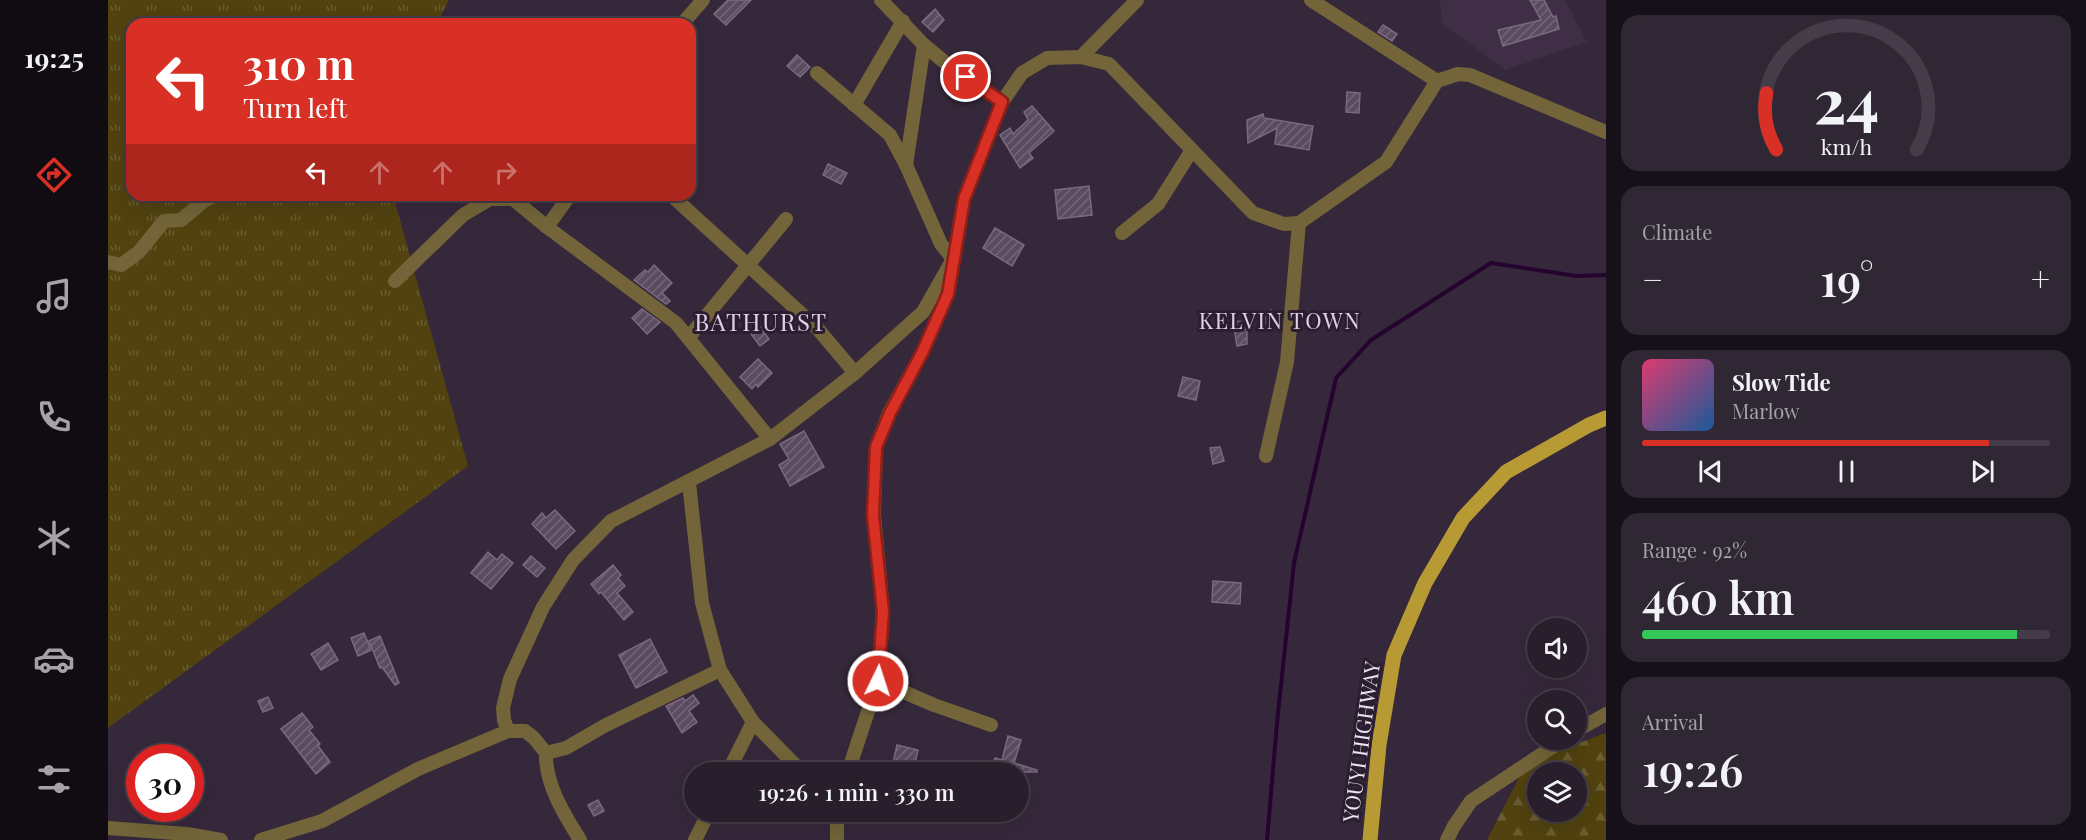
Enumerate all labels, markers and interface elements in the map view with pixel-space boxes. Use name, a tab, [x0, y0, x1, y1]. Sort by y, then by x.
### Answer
text: 310 m	[243, 35, 354, 91]
text: 19:25	[24, 39, 84, 75]
icon: left	[144, 42, 222, 120]
pin	[940, 51, 991, 102]
text: 24	[1813, 56, 1879, 140]
icon: arrive	[949, 60, 982, 93]
text: Turn left	[243, 89, 347, 125]
text: km/h	[1820, 132, 1872, 160]
icon: directions	[33, 154, 75, 196]
icon: left	[300, 156, 333, 189]
icon: ahead	[363, 156, 396, 189]
icon: ahead	[426, 156, 459, 189]
icon: right	[489, 156, 522, 189]
text: Climate	[1642, 218, 1712, 245]
text: 19°	[1820, 248, 1874, 308]
text: −	[1642, 256, 1663, 300]
text: +	[2031, 256, 2050, 300]
icon: music	[33, 275, 75, 317]
district label: BATHURST	[694, 305, 828, 337]
district label: KELVIN TOWN	[1199, 305, 1361, 335]
text: Slow Tide	[1732, 367, 1831, 397]
icon: phone	[33, 396, 75, 438]
text: Marlow	[1732, 397, 1800, 424]
icon: previous	[1694, 455, 1727, 488]
icon: pause	[1830, 455, 1863, 488]
icon: next	[1966, 455, 1999, 488]
icon: climate	[33, 517, 75, 559]
text: Range · 92%	[1642, 536, 1747, 563]
text: 460 km	[1642, 566, 1794, 626]
map controls	[1527, 618, 1587, 822]
button: sound	[1527, 618, 1587, 678]
icon: car	[33, 638, 75, 680]
position arrow	[846, 649, 910, 713]
street label: YOUYI HIGHWAY	[1335, 659, 1385, 825]
button: search	[1527, 690, 1587, 750]
text: Arrival	[1642, 708, 1704, 735]
text: 19:26	[1642, 738, 1743, 798]
speed limit sign: 30	[126, 744, 204, 822]
icon: filters	[33, 758, 75, 800]
button: layers	[1527, 762, 1587, 822]
text: 19:26 · 1 min · 330 m	[759, 777, 954, 807]

